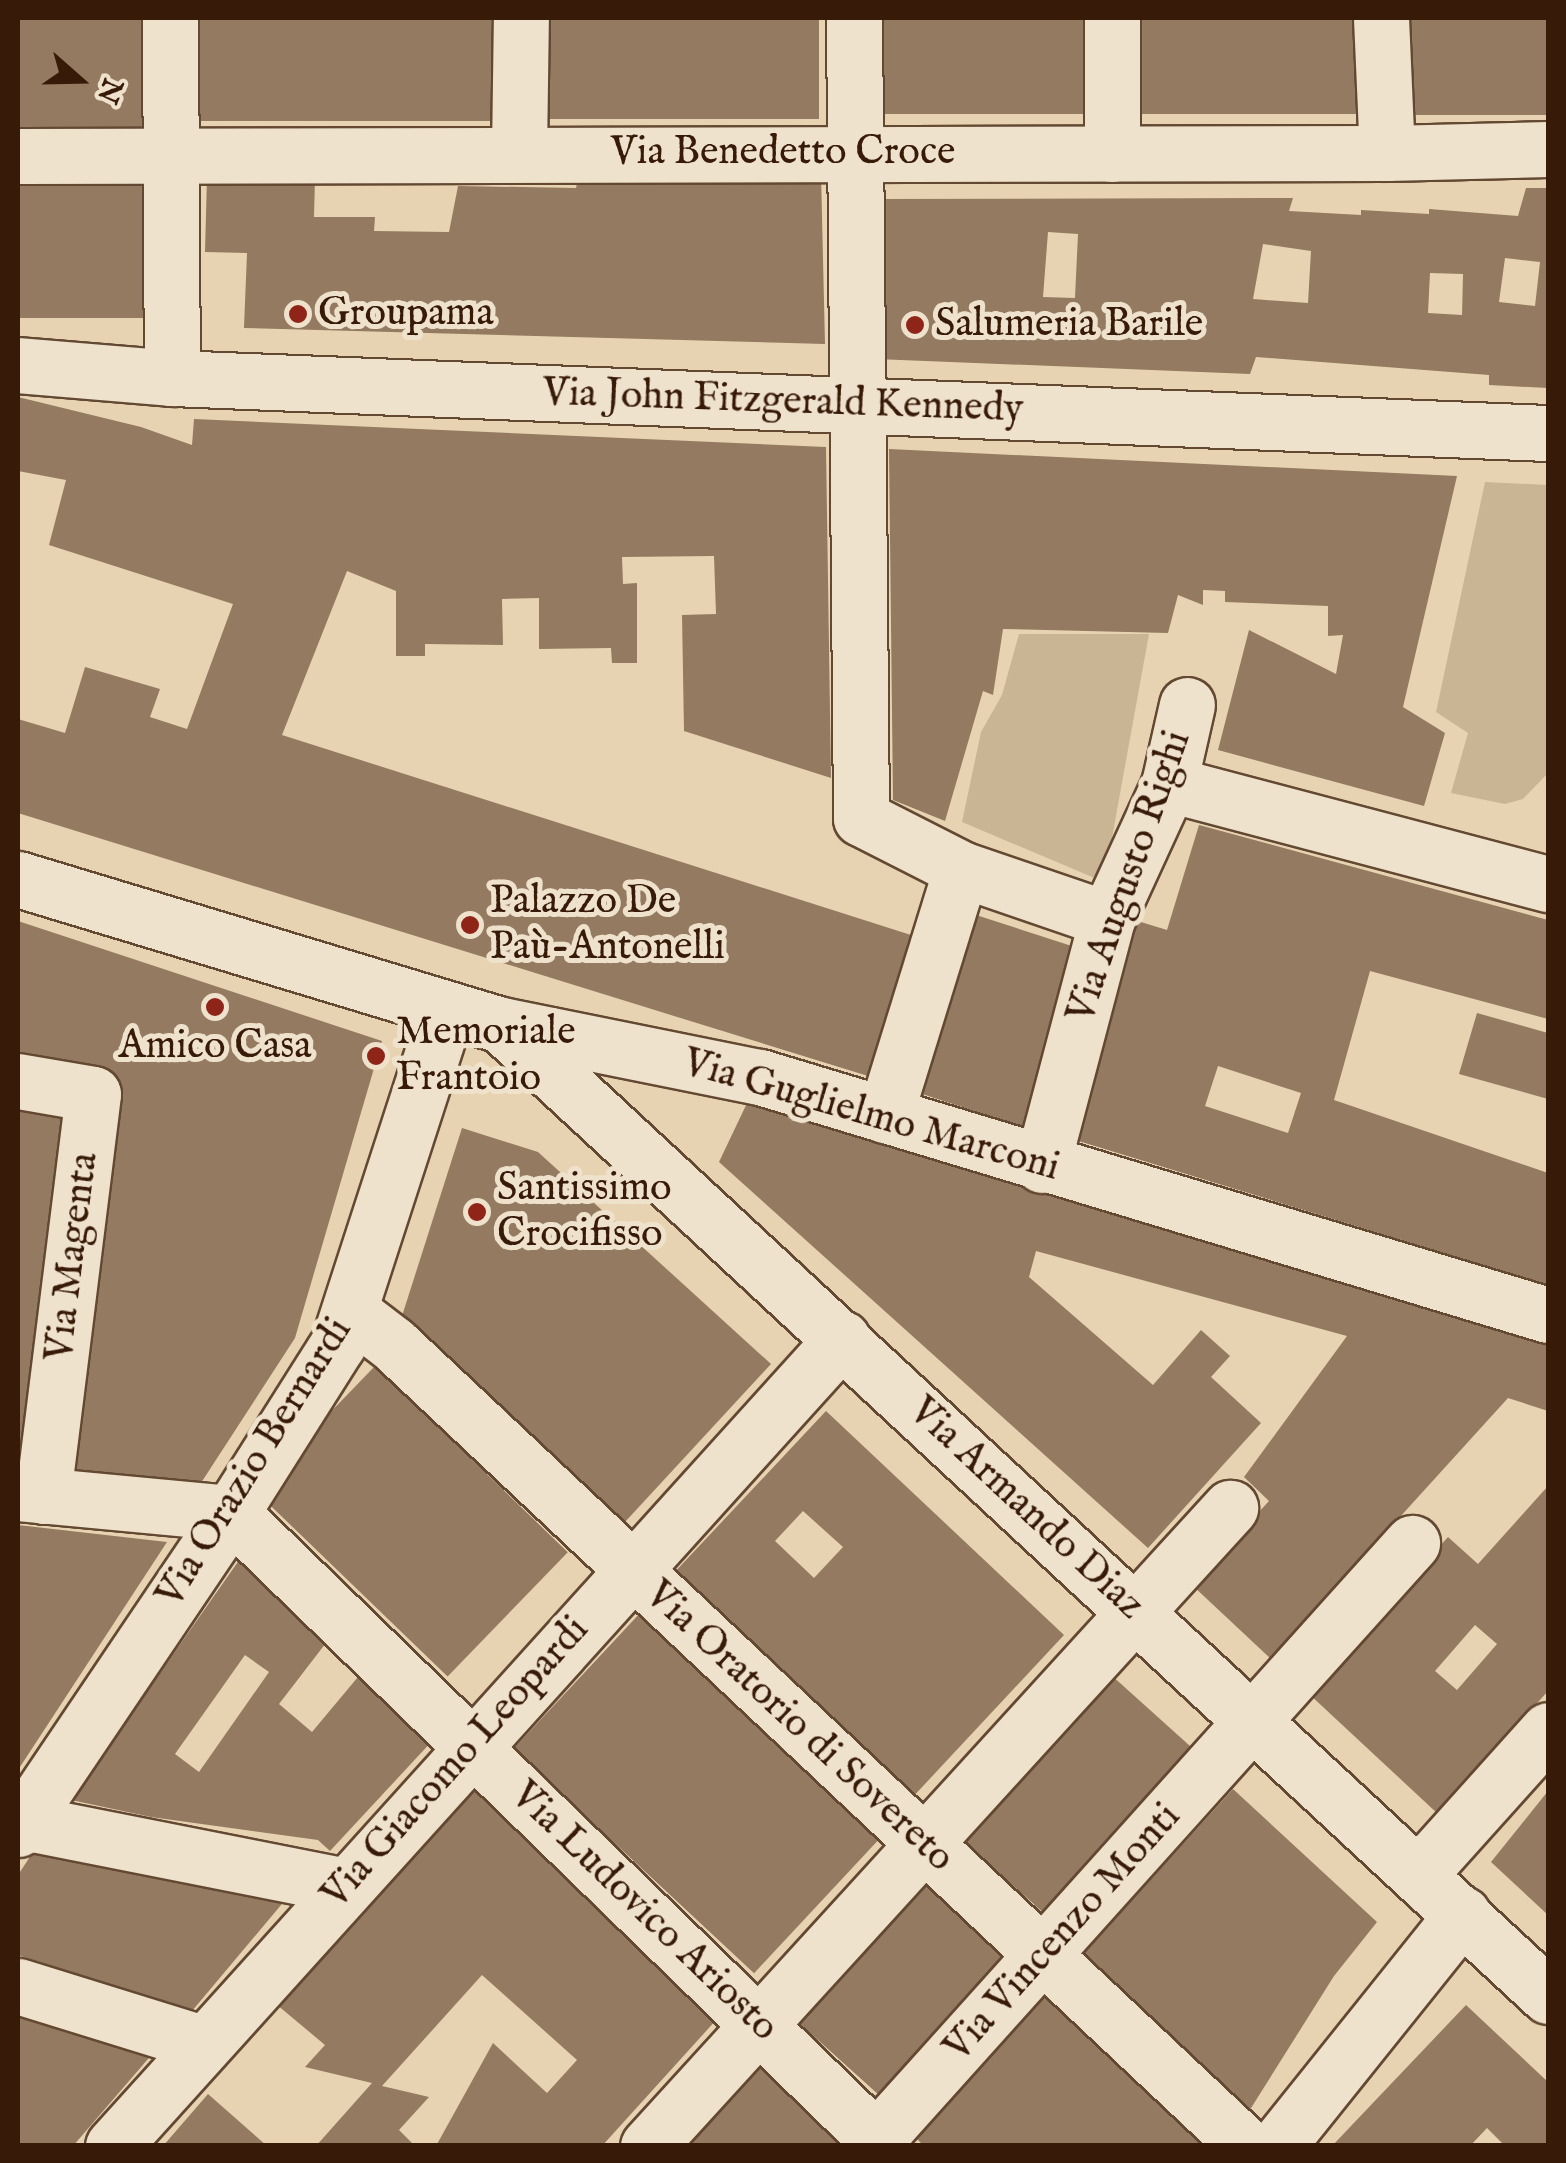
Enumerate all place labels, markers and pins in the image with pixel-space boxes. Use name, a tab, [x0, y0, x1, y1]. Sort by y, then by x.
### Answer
place label: Groupama	[318, 290, 494, 338]
place label: Salumeria Barile	[935, 301, 1203, 349]
marker: Groupama	[287, 303, 309, 325]
marker: Salumeria Barile	[904, 314, 926, 336]
place label: Palazzo De Paù-Antonelli	[490, 878, 725, 972]
marker: Palazzo De Paù-Antonelli	[459, 914, 481, 936]
marker: Amico Casa	[204, 996, 226, 1018]
place label: Memoriale Frantoio	[396, 1009, 576, 1103]
place label: Amico Casa	[118, 1023, 312, 1071]
marker: Memoriale Frantoio	[365, 1045, 387, 1067]
place label: Santissimo Crocifisso	[497, 1165, 672, 1259]
marker: Santissimo Crocifisso	[466, 1201, 488, 1223]

